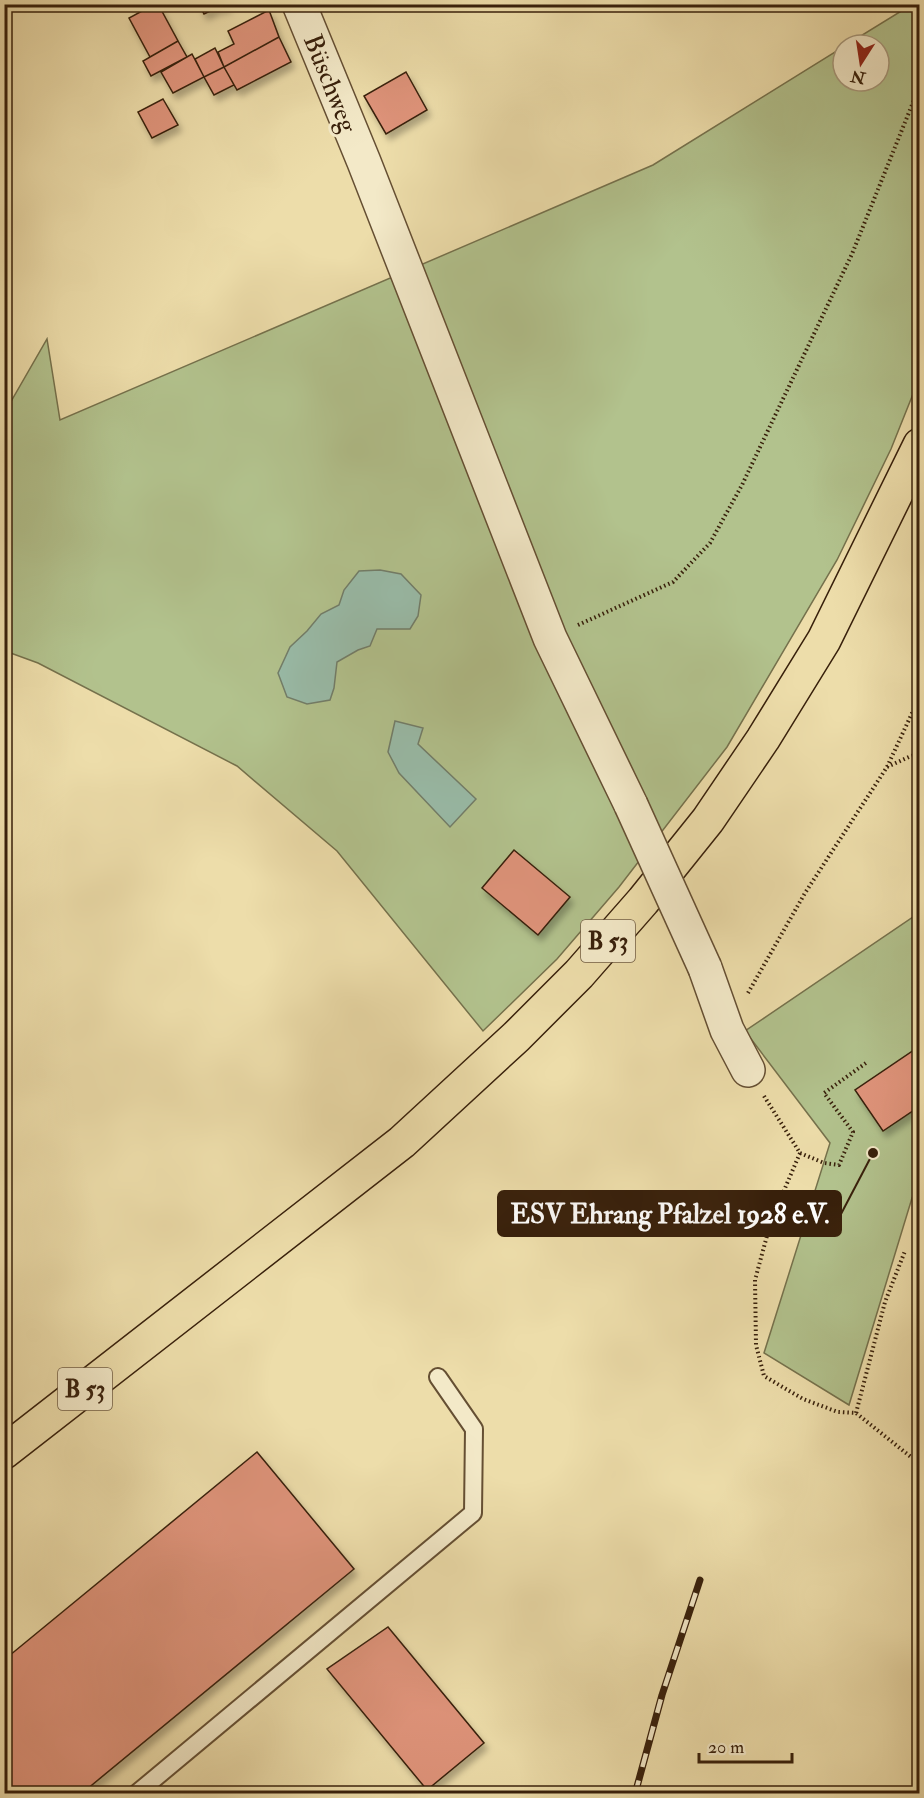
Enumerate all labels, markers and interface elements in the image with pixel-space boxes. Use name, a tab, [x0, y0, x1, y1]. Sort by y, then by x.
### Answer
street label: Büschweg	[296, 30, 365, 138]
north arrow	[831, 33, 891, 93]
text: N	[848, 65, 868, 88]
road number: B 53	[581, 920, 635, 962]
callout: ESV Ehrang Pfalzel 1928 e.V.	[498, 1191, 841, 1236]
text: ESV Ehrang Pfalzel 1928 e.V.	[511, 1198, 829, 1232]
road number: B 53	[58, 1368, 112, 1410]
scale bar	[699, 1726, 792, 1764]
text: 20 m	[708, 1736, 744, 1759]

